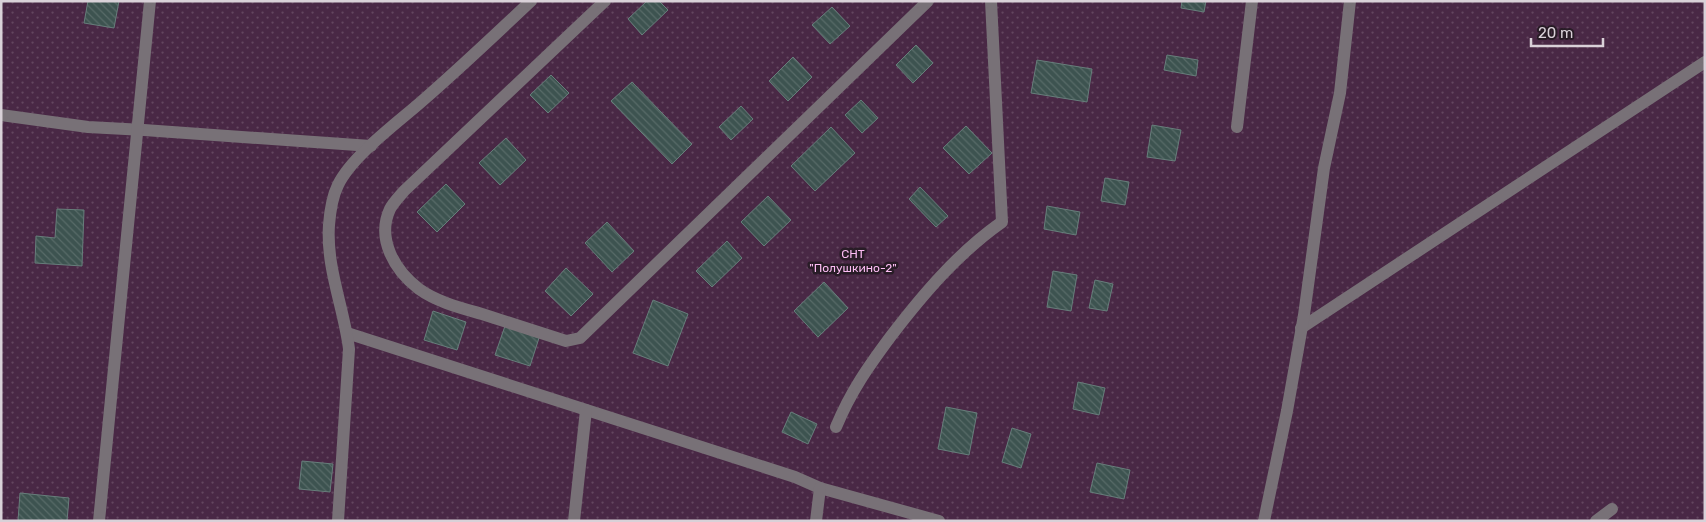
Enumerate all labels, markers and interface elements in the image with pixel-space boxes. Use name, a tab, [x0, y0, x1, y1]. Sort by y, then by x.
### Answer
scale bar	[1531, 15, 1604, 47]
text: 20 m	[1538, 24, 1573, 42]
park label: СНТ "Полушкино-2"	[809, 247, 897, 275]

